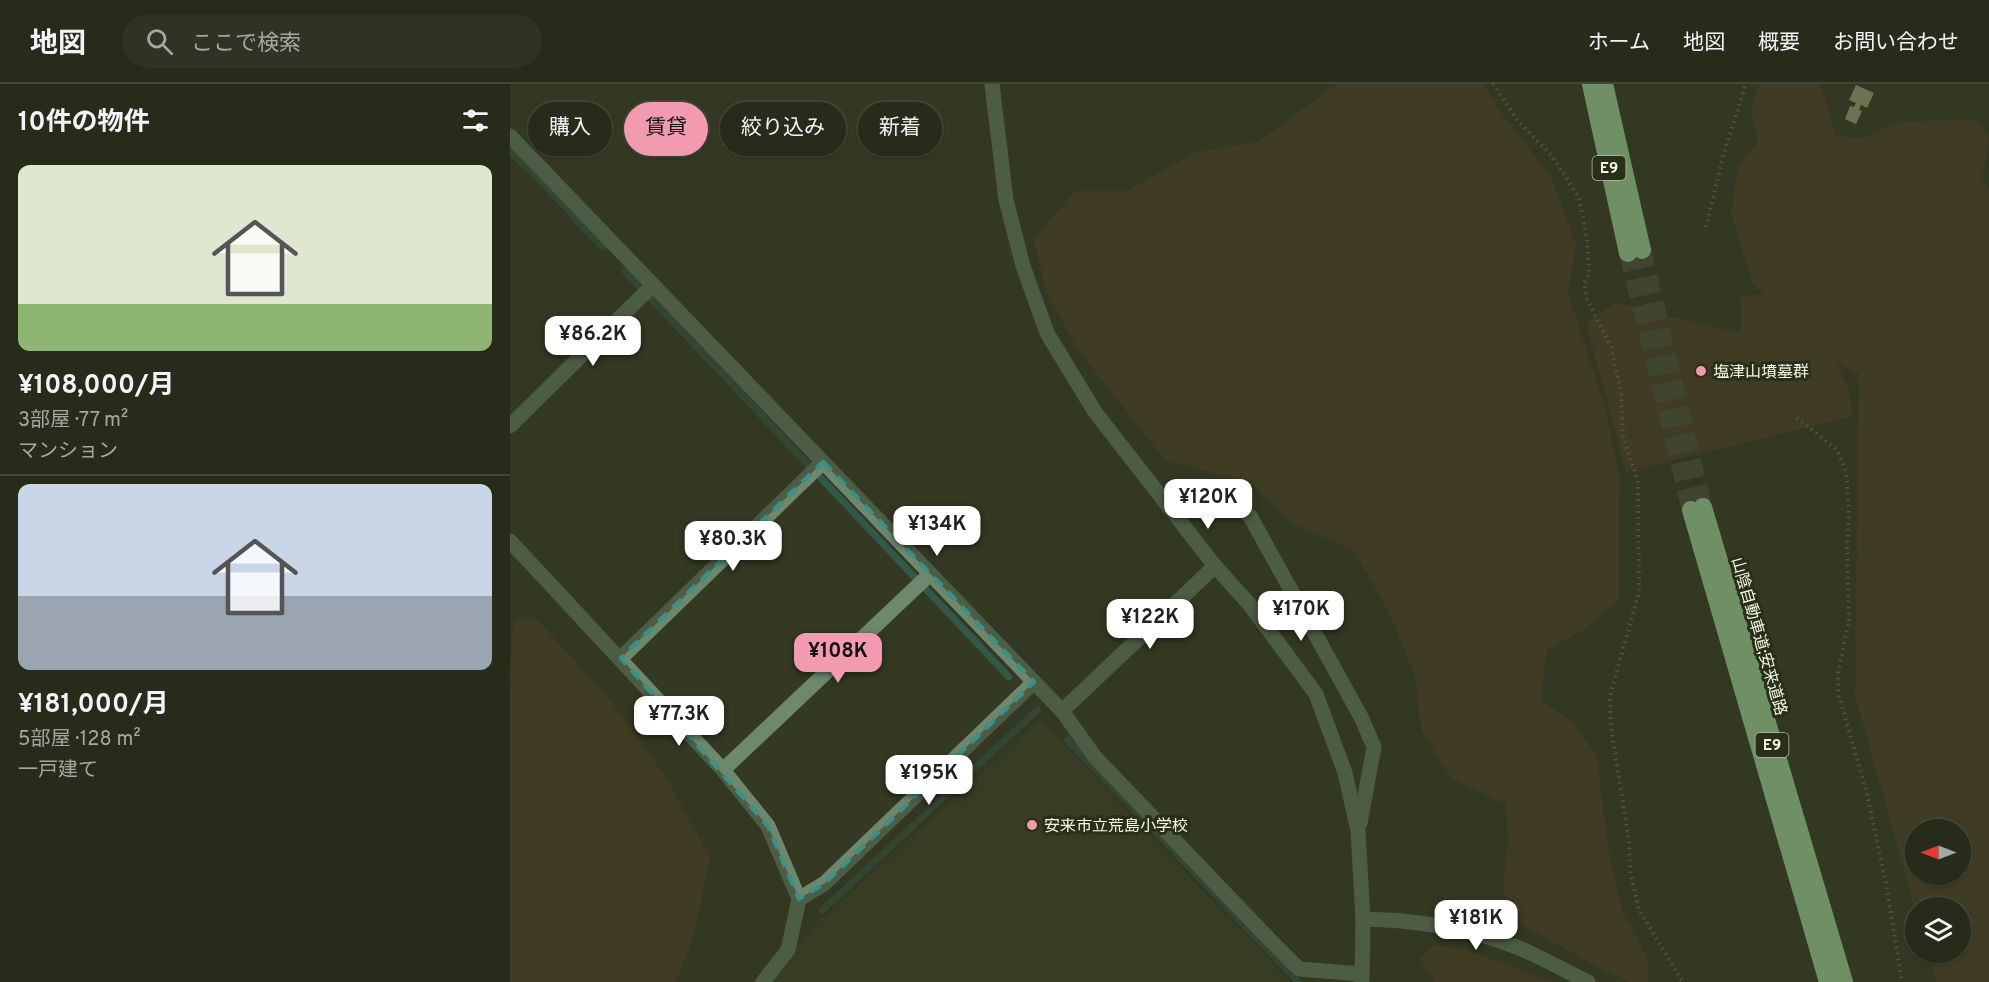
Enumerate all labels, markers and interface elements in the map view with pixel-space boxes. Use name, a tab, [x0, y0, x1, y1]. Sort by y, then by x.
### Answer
search box	[122, 14, 542, 68]
icon: search	[143, 25, 176, 58]
text: 地図	[30, 27, 86, 63]
text: ホーム	[1588, 30, 1650, 57]
text: 地図	[1683, 30, 1725, 57]
text: 概要	[1758, 30, 1800, 57]
text: お問い合わせ	[1833, 30, 1959, 57]
text: ここで検索	[191, 31, 301, 58]
chip: 購入	[528, 102, 612, 156]
chip: 賃貸	[624, 102, 708, 156]
chip: 絞り込み	[720, 102, 846, 156]
chip: 新着	[858, 102, 942, 156]
icon: filters	[459, 104, 492, 137]
text: 10件の物件	[18, 107, 150, 140]
road number: E9	[1592, 156, 1626, 180]
icon: home	[201, 204, 309, 312]
pin: ¥86.2K	[544, 316, 642, 367]
text: ¥86.2K	[559, 322, 627, 348]
place label: 塩津山墳墓群	[1713, 363, 1809, 383]
marker: 塩津山墳墓群	[1694, 364, 1708, 378]
text: ¥108,000/月	[18, 370, 175, 403]
text: 3部屋 · 77 m²	[18, 408, 128, 434]
text: マンション	[18, 439, 118, 465]
pin: ¥120K	[1166, 479, 1250, 530]
text: ¥120K	[1178, 485, 1238, 511]
pin: ¥134K	[895, 506, 979, 557]
text: ¥134K	[907, 512, 967, 538]
pin: ¥80.3K	[684, 521, 782, 572]
icon: home	[201, 523, 309, 631]
text: ¥80.3K	[699, 527, 767, 553]
street label: 山陰自動車道;安来道路	[1726, 555, 1790, 718]
pin: ¥170K	[1259, 591, 1343, 642]
text: ¥170K	[1272, 597, 1330, 623]
pin: ¥122K	[1108, 599, 1192, 650]
text: ¥122K	[1121, 605, 1179, 631]
pin: ¥108K	[796, 633, 880, 684]
text: ¥108K	[808, 639, 868, 665]
text: ¥181,000/月	[18, 689, 169, 722]
pin: ¥77.3K	[630, 696, 728, 747]
text: ¥77.3K	[648, 702, 710, 728]
text: 5部屋 · 128 m²	[18, 727, 141, 753]
road number: E9	[1756, 733, 1788, 757]
pin: ¥195K	[887, 755, 971, 806]
text: 一戸建て	[18, 758, 98, 784]
text: ¥195K	[900, 761, 958, 787]
place label: 安来市立荒島小学校	[1044, 817, 1188, 837]
marker: 安来市立荒島小学校	[1025, 818, 1039, 832]
north arrow	[1905, 819, 1971, 885]
map controls	[1905, 819, 1971, 963]
button: layers	[1905, 897, 1971, 963]
pin: ¥181K	[1434, 900, 1518, 951]
text: ¥181K	[1449, 906, 1503, 932]

